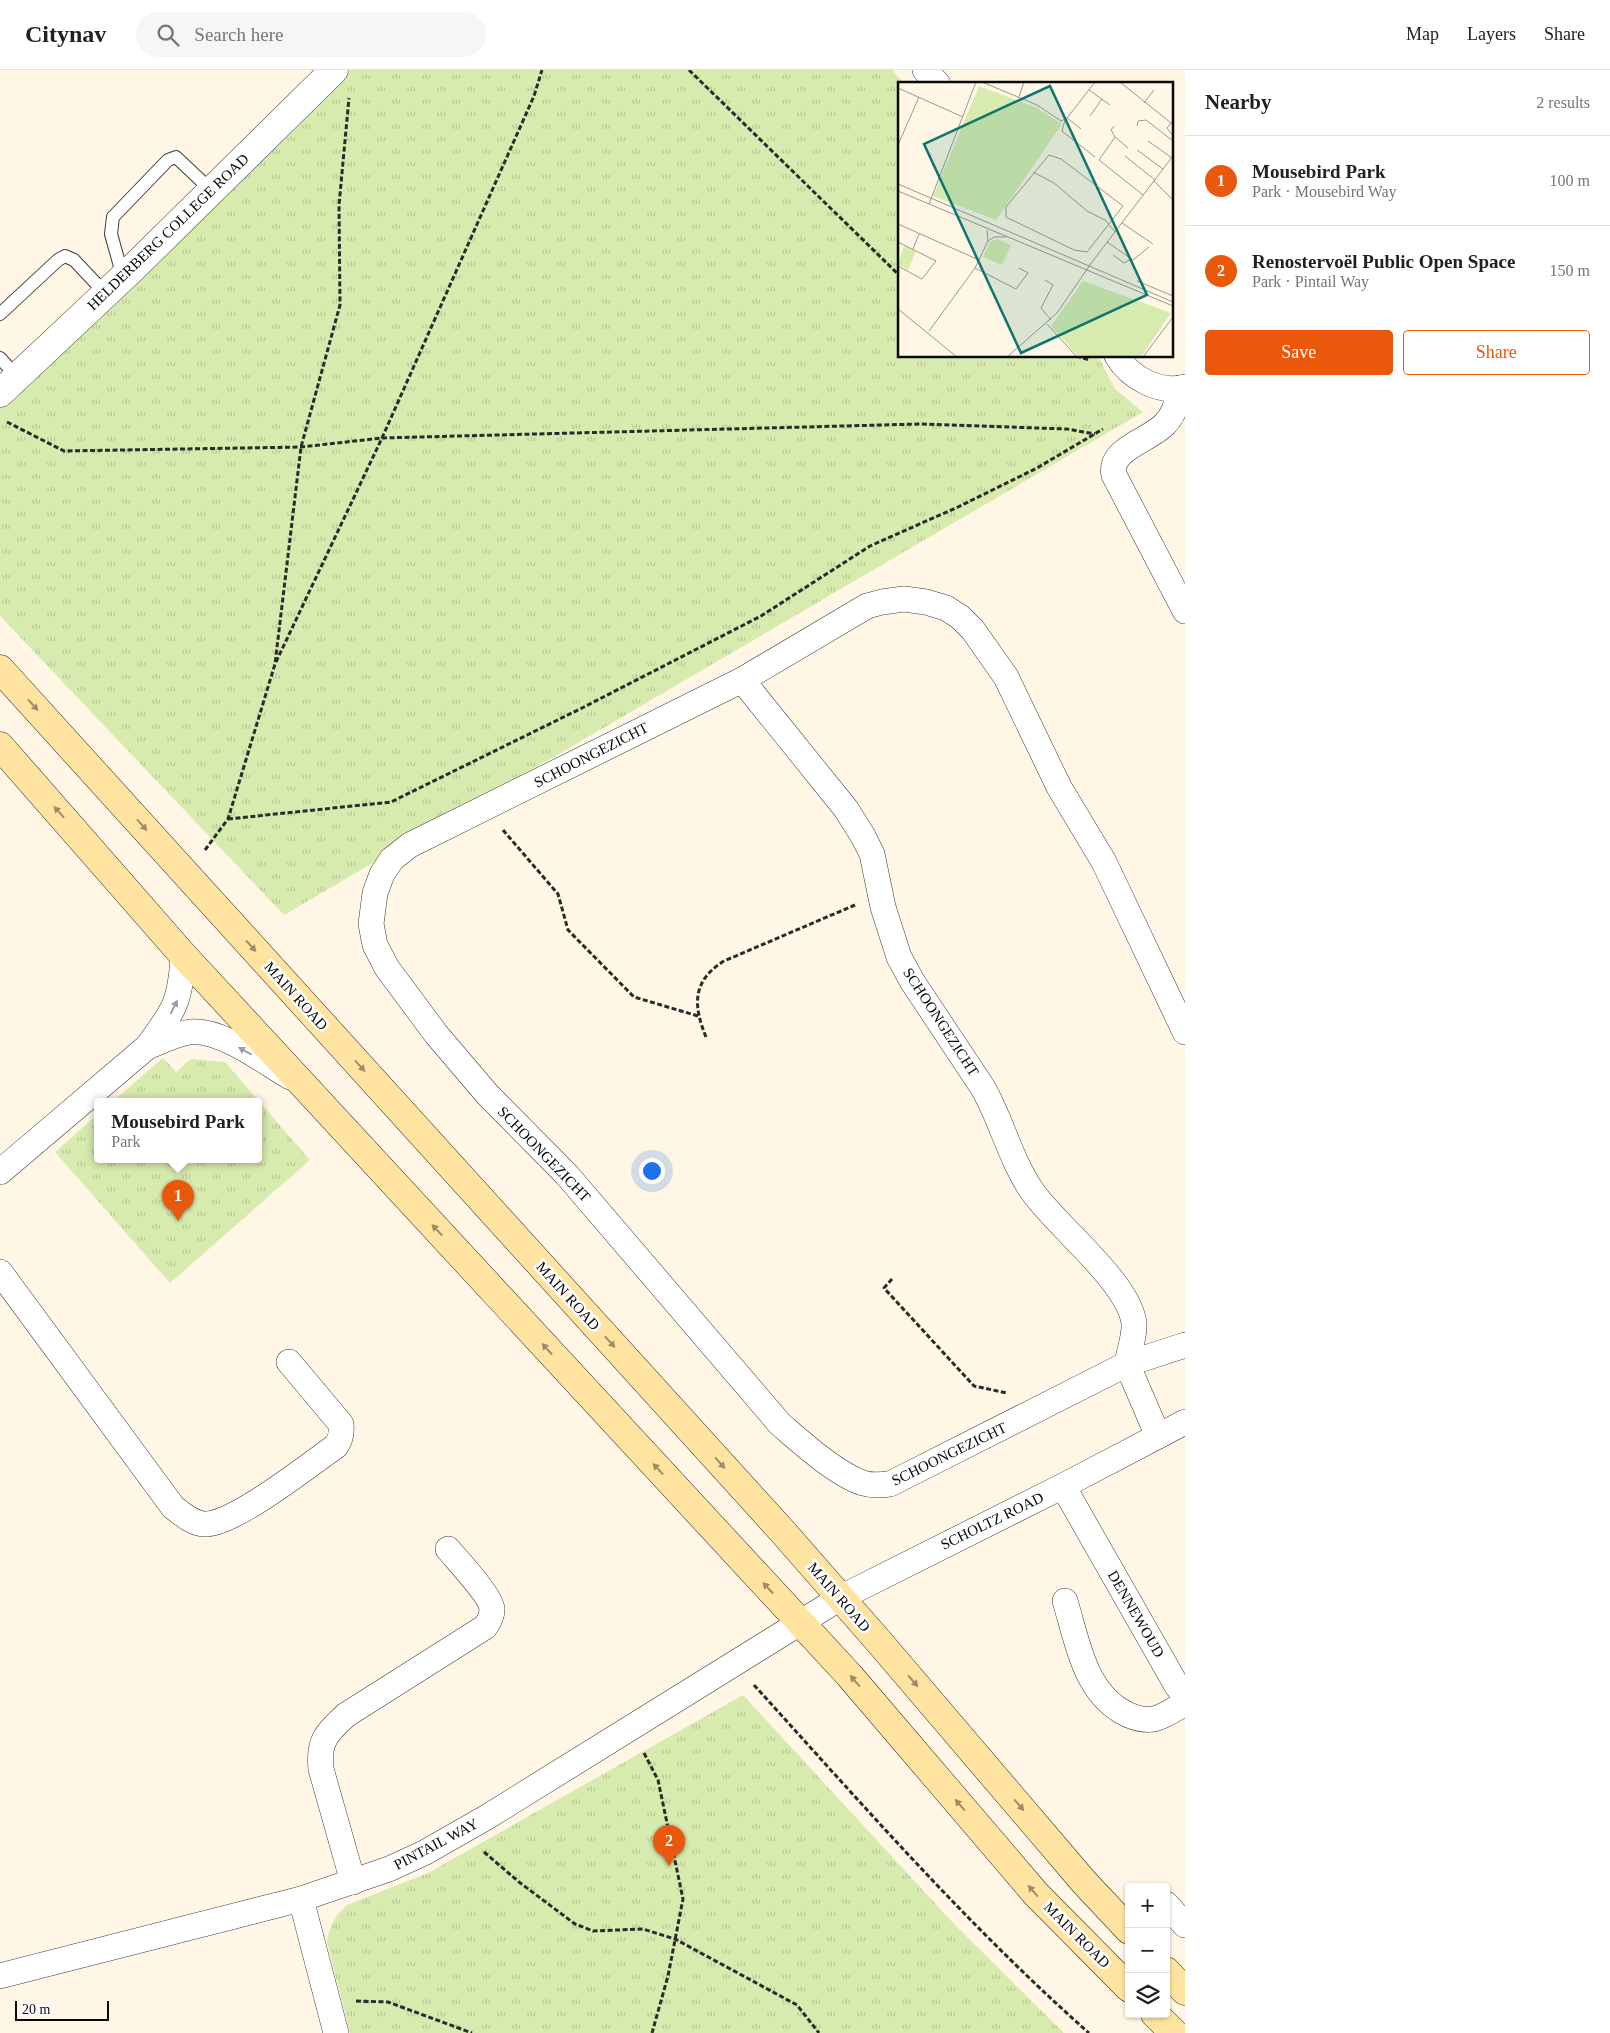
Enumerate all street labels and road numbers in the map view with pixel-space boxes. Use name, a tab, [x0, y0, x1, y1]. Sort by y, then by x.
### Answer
street label: HELDERBERG COLLEGE ROAD	[84, 151, 252, 313]
street label: SCHOONGEZICHT	[531, 719, 651, 791]
street label: MAIN ROAD	[261, 959, 331, 1034]
street label: SCHOONGEZICHT	[900, 965, 982, 1079]
street label: SCHOONGEZICHT	[495, 1103, 593, 1205]
street label: MAIN ROAD	[533, 1259, 603, 1334]
street label: SCHOONGEZICHT	[889, 1419, 1009, 1489]
street label: SCHOLTZ ROAD	[938, 1489, 1046, 1553]
street label: MAIN ROAD	[805, 1559, 873, 1635]
street label: DENNEWOUD	[1105, 1568, 1167, 1660]
street label: PINTAIL WAY	[391, 1815, 481, 1873]
street label: MAIN ROAD	[1041, 1899, 1113, 1971]

